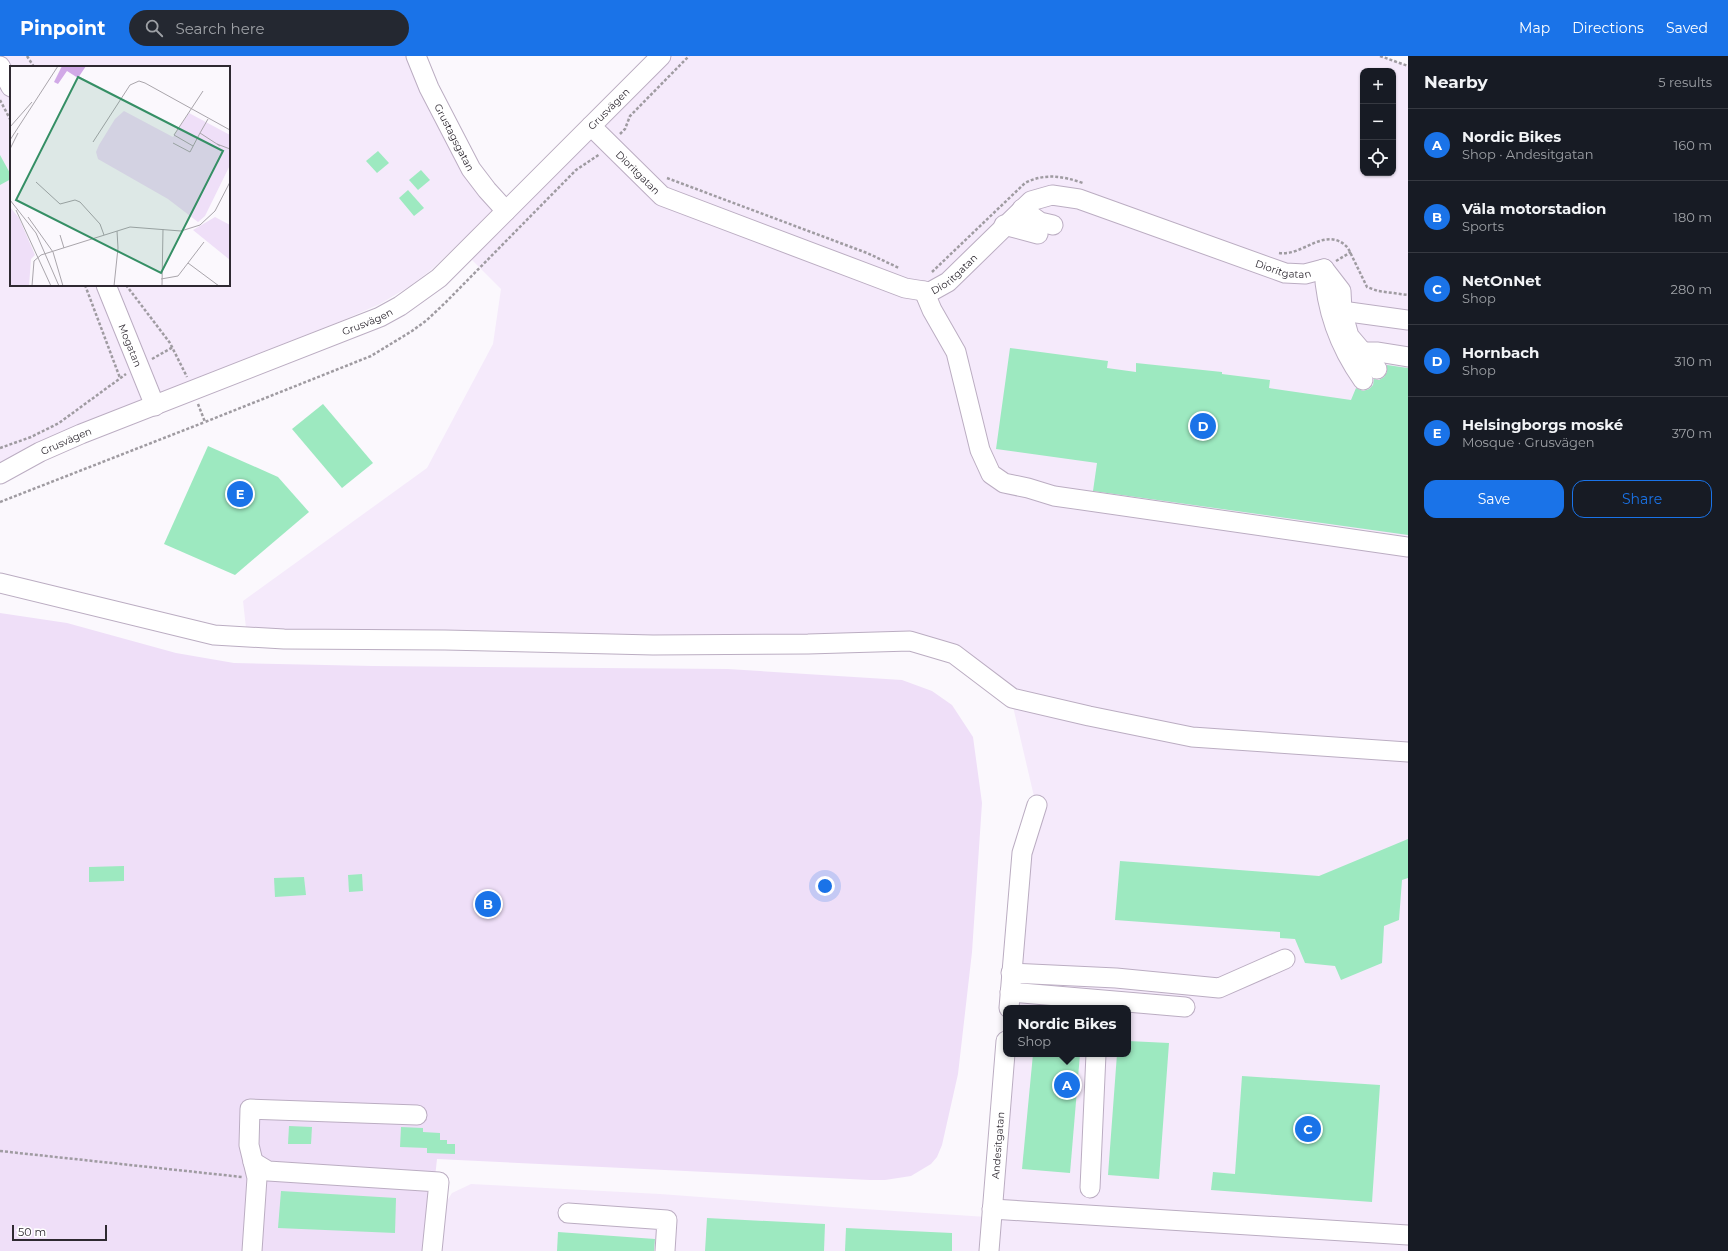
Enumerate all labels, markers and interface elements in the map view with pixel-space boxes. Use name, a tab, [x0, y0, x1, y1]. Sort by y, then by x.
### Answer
search box	[129, 10, 409, 46]
text: Pinpoint	[20, 17, 105, 40]
icon: search	[143, 17, 165, 39]
text: Search here	[175, 19, 265, 38]
text: Map	[1519, 19, 1550, 37]
text: Directions	[1572, 19, 1644, 37]
text: Saved	[1666, 19, 1708, 37]
inset map	[10, 66, 230, 286]
map controls	[1360, 68, 1396, 176]
button: +	[1360, 68, 1396, 104]
text: Nearby	[1424, 72, 1488, 92]
text: 5 results	[1658, 74, 1712, 90]
street label: Grusvägen	[585, 85, 633, 133]
street label: Grustagsgatan	[431, 102, 477, 173]
button: −	[1360, 104, 1396, 140]
text: Nordic Bikes	[1462, 127, 1561, 146]
text: A	[1432, 137, 1442, 153]
text: 160 m	[1674, 137, 1712, 153]
button: locate	[1360, 140, 1396, 176]
text: Shop · Andesitgatan	[1462, 146, 1593, 162]
street label: Dioritgatan	[613, 148, 663, 197]
text: Väla motorstadion	[1462, 199, 1606, 218]
text: B	[1432, 209, 1442, 225]
text: 180 m	[1673, 209, 1712, 225]
text: Sports	[1462, 218, 1504, 234]
street label: Dioritgatan	[929, 251, 980, 297]
street label: Dioritgatan	[1254, 257, 1313, 281]
text: NetOnNet	[1462, 271, 1541, 290]
text: C	[1432, 281, 1442, 297]
text: 280 m	[1671, 281, 1712, 297]
text: Shop	[1462, 290, 1496, 306]
street label: Grusvägen	[340, 305, 395, 338]
street label: Mogatan	[115, 322, 144, 369]
text: Hornbach	[1462, 343, 1539, 362]
text: D	[1432, 353, 1442, 369]
text: 310 m	[1674, 353, 1712, 369]
text: Shop	[1462, 362, 1496, 378]
pin: D	[1190, 411, 1216, 441]
text: Helsingborgs moské	[1462, 415, 1623, 434]
street label: Grusvägen	[39, 425, 93, 458]
text: E	[1433, 425, 1441, 441]
text: 370 m	[1672, 425, 1712, 441]
text: Mosque · Grusvägen	[1462, 434, 1595, 450]
pin: E	[227, 479, 253, 509]
button: Save	[1424, 480, 1564, 518]
button: Share	[1572, 480, 1712, 518]
your location	[815, 876, 835, 896]
pin: B	[475, 889, 501, 919]
popup	[1003, 1005, 1131, 1057]
text: Nordic Bikes	[1017, 1014, 1117, 1033]
text: Shop	[1017, 1033, 1051, 1049]
pin: A	[1054, 1070, 1080, 1100]
street label: Andesitgatan	[989, 1111, 1007, 1180]
pin: C	[1295, 1114, 1321, 1144]
scale bar	[12, 1223, 107, 1242]
text: 50 m	[18, 1225, 46, 1239]

